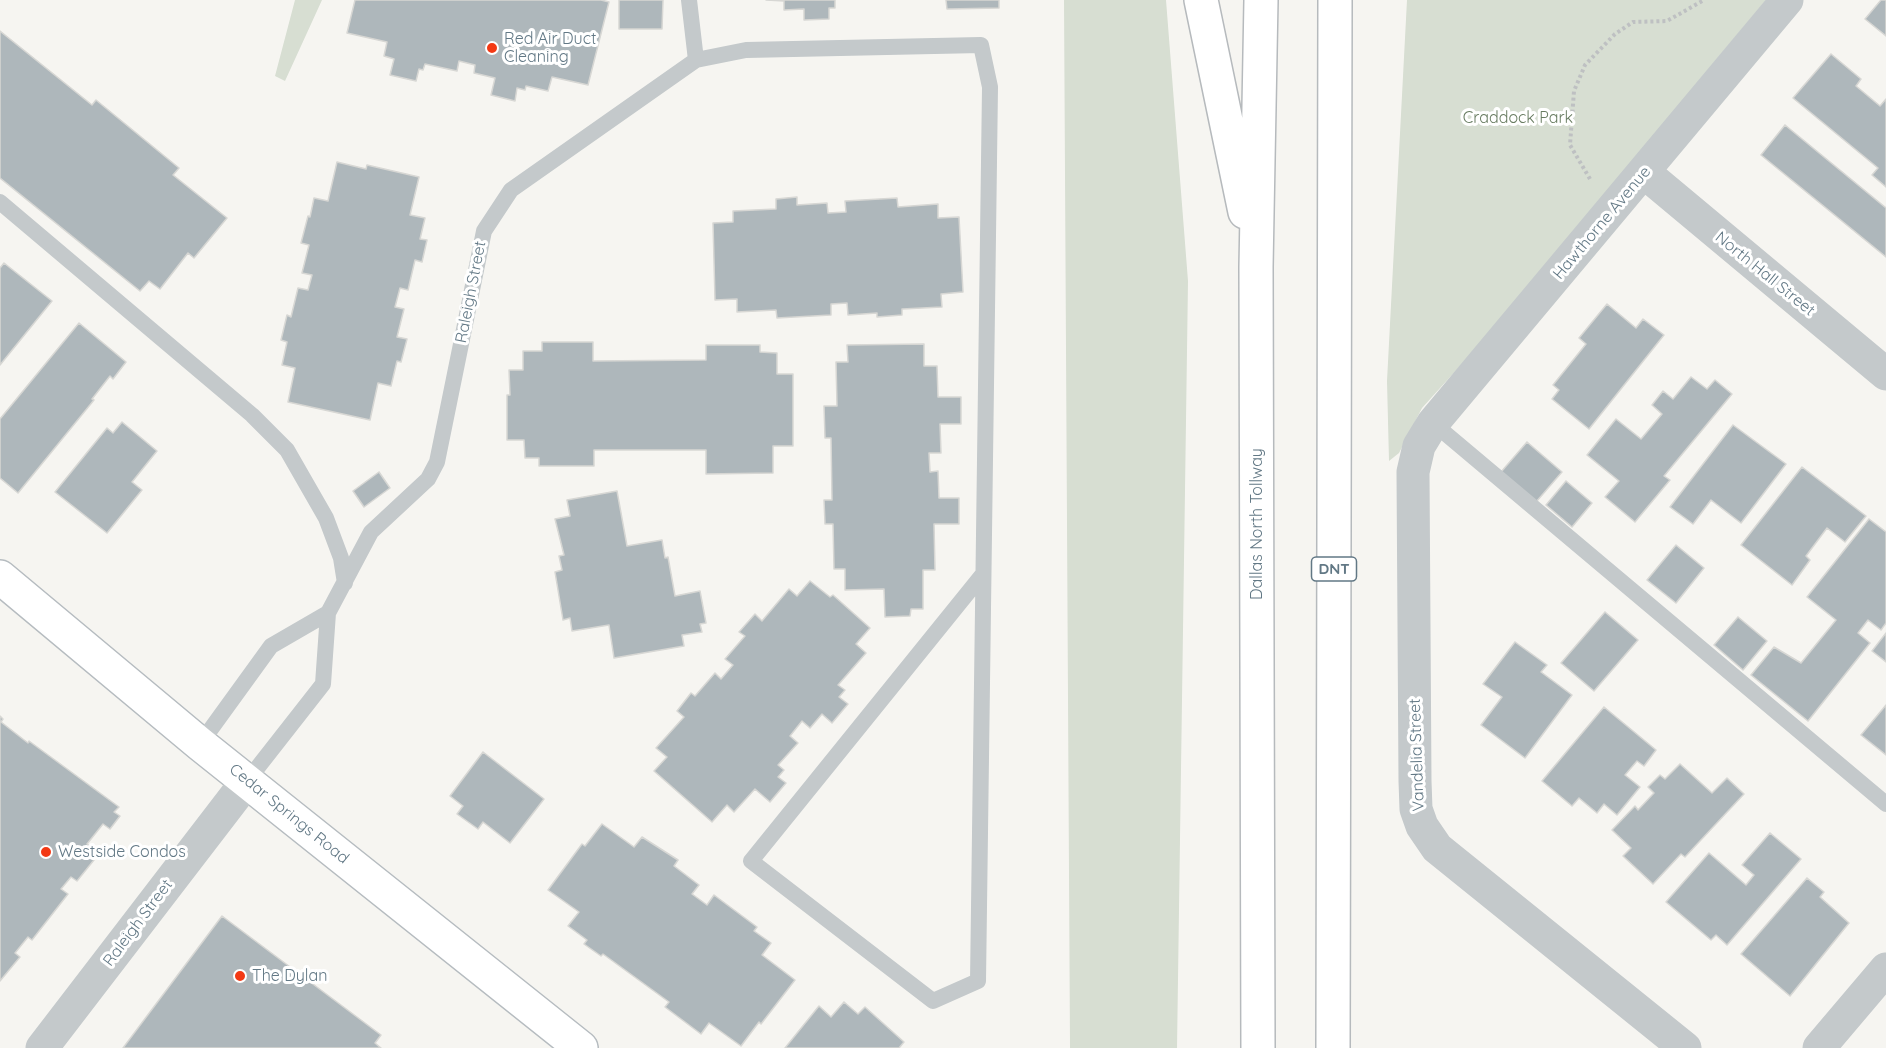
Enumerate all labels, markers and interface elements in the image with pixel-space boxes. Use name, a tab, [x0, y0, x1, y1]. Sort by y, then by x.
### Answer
place label: Red Air Duct Cleaning	[504, 29, 596, 67]
marker: Red Air Duct Cleaning	[485, 41, 499, 55]
park label: Craddock Park	[1463, 108, 1573, 128]
street label: Hawthorne Avenue	[1549, 163, 1655, 283]
street label: North Hall Street	[1711, 228, 1819, 320]
street label: Raleigh Street	[452, 239, 490, 345]
street label: Dallas North Tollway	[1247, 448, 1267, 600]
road number: DNT	[1312, 557, 1356, 581]
street label: Vandelia Street	[1405, 698, 1429, 812]
street label: Cedar Springs Road	[225, 760, 353, 868]
place label: Westside Condos	[58, 842, 186, 862]
marker: Westside Condos	[39, 845, 53, 859]
street label: Raleigh Street	[99, 876, 177, 970]
place label: The Dylan	[252, 966, 327, 986]
marker: The Dylan	[233, 969, 247, 983]

